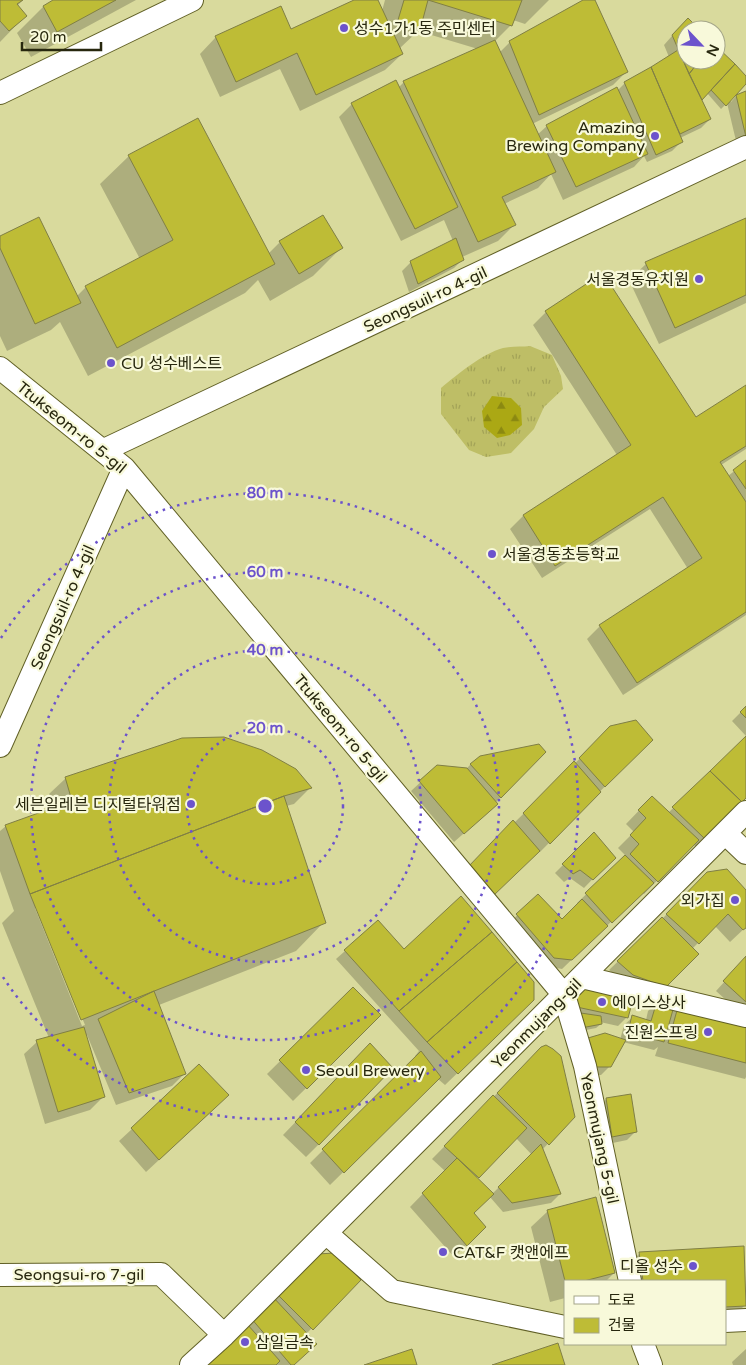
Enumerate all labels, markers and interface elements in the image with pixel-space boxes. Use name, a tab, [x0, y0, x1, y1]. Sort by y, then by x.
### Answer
place label: 성수1가1동 주민센터	[354, 19, 496, 39]
scale bar	[22, 20, 101, 52]
north arrow	[676, 20, 726, 70]
marker: 성수1가1동 주민센터	[338, 22, 350, 34]
text: 20 m	[30, 28, 67, 46]
text: N	[702, 42, 722, 59]
place label: Amazing Brewing Company	[506, 118, 645, 156]
marker: Amazing Brewing Company	[649, 130, 661, 142]
street label: Seongsuil-ro 4-gil	[360, 263, 490, 337]
place label: 서울경동유치원	[586, 270, 689, 290]
marker: 서울경동유치원	[693, 273, 705, 285]
place label: CU 성수베스트	[121, 354, 222, 374]
marker: CU 성수베스트	[105, 357, 117, 369]
street label: Ttukseom-ro 5-gil	[12, 377, 130, 478]
text: 80 m	[247, 484, 283, 502]
street label: Seongsuil-ro 4-gil	[27, 542, 99, 673]
place label: 서울경동초등학교	[502, 545, 620, 565]
marker: 서울경동초등학교	[486, 548, 498, 560]
text: 60 m	[247, 563, 283, 581]
text: 40 m	[247, 641, 283, 659]
street label: Ttukseom-ro 5-gil	[289, 670, 391, 787]
text: 20 m	[247, 719, 283, 737]
place label: 세븐일레븐 디지털타워점	[15, 795, 181, 815]
centre of rings	[256, 797, 274, 815]
marker: 세븐일레븐 디지털타워점	[185, 798, 197, 810]
place label: 외가집	[681, 891, 725, 911]
marker: 외가집	[729, 894, 741, 906]
street label: Yeonmujang-gil	[487, 974, 586, 1073]
place label: 에이스상사	[612, 993, 686, 1013]
marker: 에이스상사	[596, 996, 608, 1008]
place label: 진원스프링	[624, 1023, 698, 1043]
marker: 진원스프링	[702, 1026, 714, 1038]
place label: Seoul Brewery	[316, 1061, 425, 1081]
marker: Seoul Brewery	[300, 1064, 312, 1076]
street label: Yeonmujang 5-gil	[575, 1071, 623, 1206]
place label: CAT&F 캣앤에프	[453, 1243, 569, 1263]
marker: CAT&F 캣앤에프	[437, 1246, 449, 1258]
place label: 디올 성수	[620, 1257, 683, 1277]
marker: 디올 성수	[687, 1260, 699, 1272]
street label: Seongsui-ro 7-gil	[14, 1265, 144, 1285]
legend	[564, 1280, 726, 1345]
text: 도로	[608, 1291, 636, 1309]
text: 건물	[608, 1316, 636, 1334]
place label: 삼일금속	[255, 1333, 314, 1353]
marker: 삼일금속	[239, 1336, 251, 1348]

